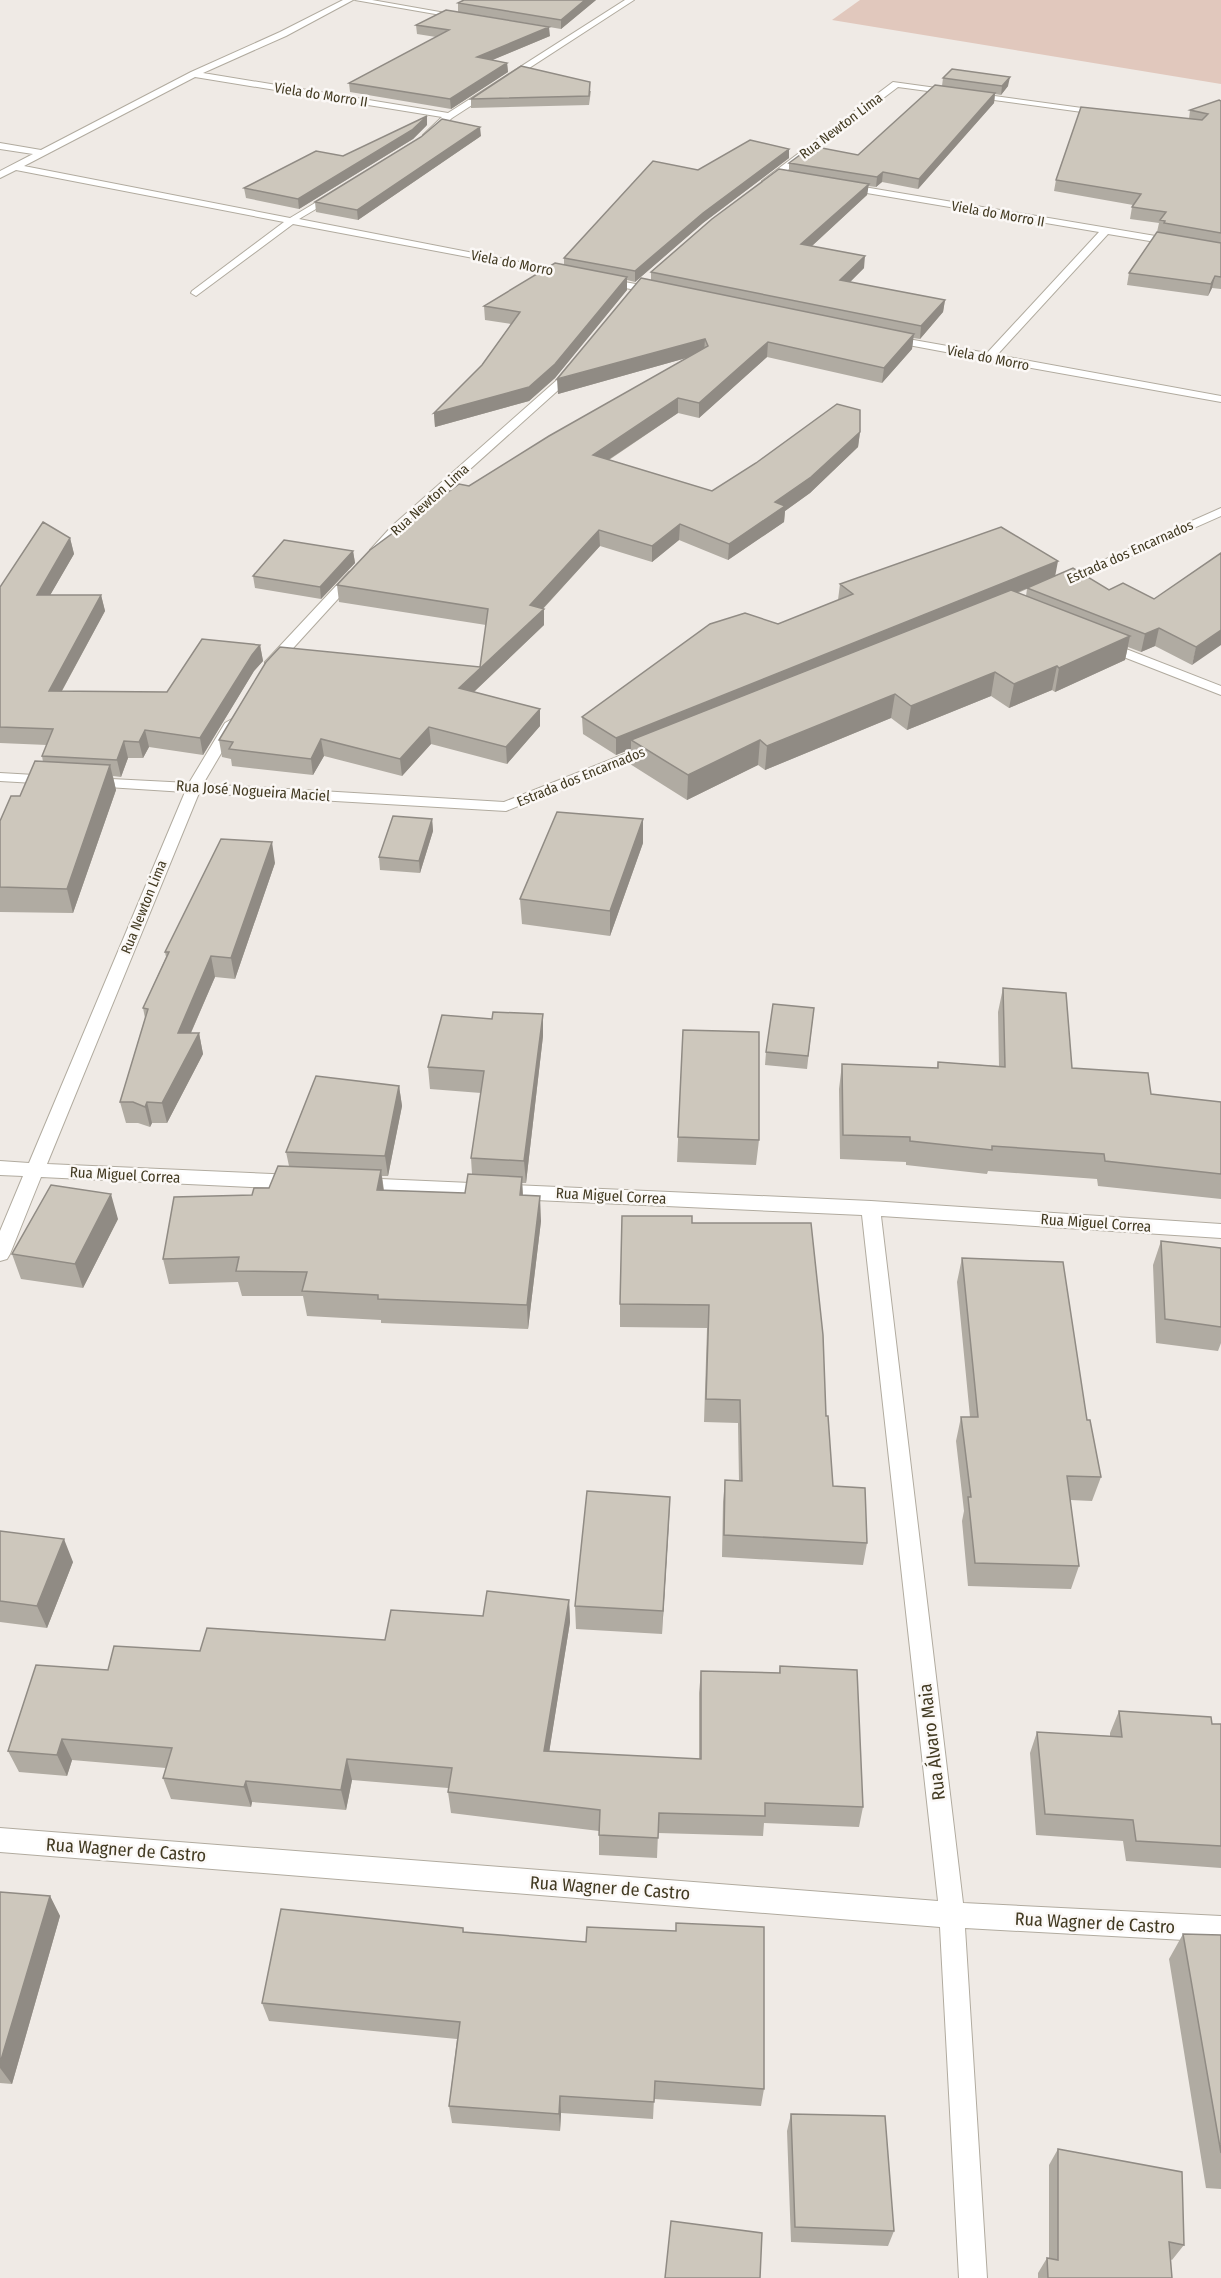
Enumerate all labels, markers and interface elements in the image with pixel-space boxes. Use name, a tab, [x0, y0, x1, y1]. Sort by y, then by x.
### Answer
street label: Viela do Morro II	[273, 79, 369, 111]
street label: Rua Newton Lima	[796, 89, 886, 163]
street label: Viela do Morro II	[950, 197, 1046, 231]
street label: Viela do Morro	[469, 247, 555, 279]
street label: Viela do Morro	[945, 342, 1031, 374]
street label: Rua Newton Lima	[387, 460, 473, 540]
street label: Estrada dos Encarnados	[1064, 516, 1196, 588]
street label: Estrada dos Encarnados	[514, 744, 648, 810]
street label: Rua José Nogueira Maciel	[175, 777, 331, 805]
street label: Rua Newton Lima	[117, 858, 171, 956]
street label: Rua Miguel Correa	[69, 1163, 181, 1187]
street label: Rua Miguel Correa	[555, 1184, 667, 1208]
street label: Rua Miguel Correa	[1040, 1210, 1152, 1236]
street label: Rua Álvaro Maia	[913, 1682, 950, 1802]
street label: Rua Wagner de Castro	[45, 1833, 207, 1867]
street label: Rua Wagner de Castro	[529, 1871, 691, 1905]
street label: Rua Wagner de Castro	[1014, 1908, 1176, 1938]

